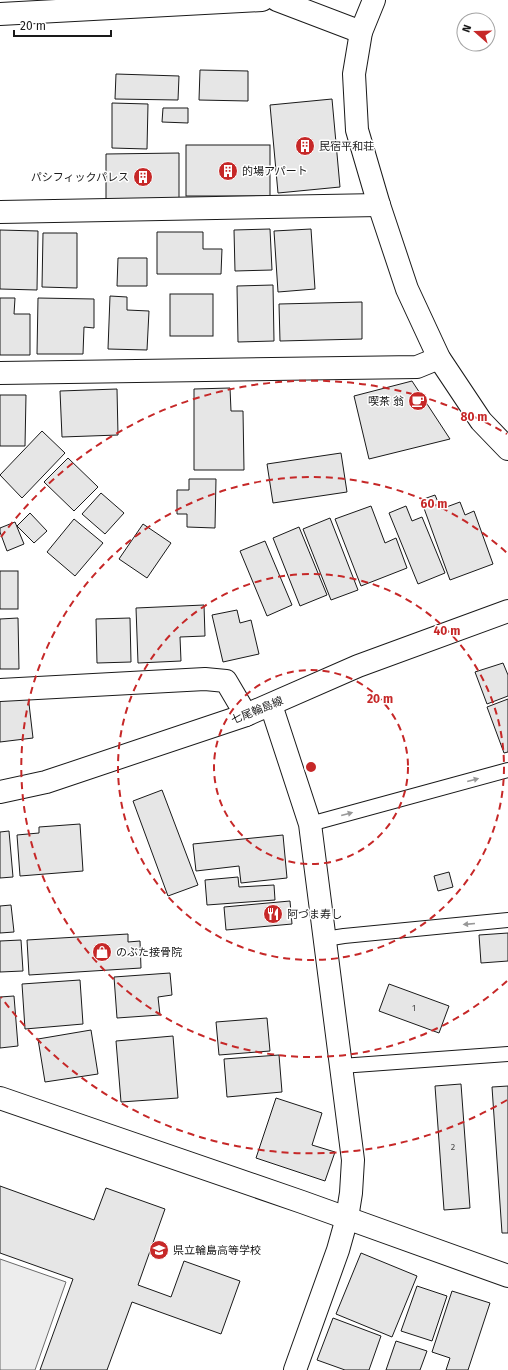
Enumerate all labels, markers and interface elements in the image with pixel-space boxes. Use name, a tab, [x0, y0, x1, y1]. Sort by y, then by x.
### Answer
scale bar	[14, 12, 111, 38]
north arrow	[456, 12, 496, 52]
text: 20 m	[20, 19, 46, 33]
text: N	[460, 23, 474, 34]
building icon: 民宿平和荘	[294, 135, 316, 157]
place label: 民宿平和荘	[319, 140, 374, 153]
building icon: 的場アパート	[217, 160, 239, 182]
place label: 的場アパート	[242, 165, 308, 178]
building icon: パシフィックパレス	[132, 166, 154, 188]
place label: パシフィックパレス	[31, 171, 129, 184]
cafe icon: 喫茶 翁	[407, 390, 429, 412]
place label: 喫茶 翁	[368, 395, 404, 408]
text: 80 m	[461, 410, 487, 424]
text: 60 m	[421, 497, 447, 511]
text: 40 m	[434, 624, 460, 638]
text: 20 m	[367, 692, 393, 706]
street label: 七尾輪島線	[229, 694, 285, 727]
centre of rings	[304, 760, 318, 774]
one-way arrow	[467, 776, 479, 782]
one-way arrow	[342, 811, 354, 817]
restaurant icon: 阿づま寿し	[262, 903, 284, 925]
place label: 阿づま寿し	[287, 908, 342, 921]
one-way arrow	[463, 920, 475, 927]
shop icon: のぶた接骨院	[91, 941, 113, 963]
place label: のぶた接骨院	[116, 946, 182, 959]
house number: 1	[412, 1003, 416, 1013]
house number: 2	[451, 1142, 455, 1152]
school or university icon: 県立輪島高等学校	[148, 1239, 170, 1261]
place label: 県立輪島高等学校	[173, 1244, 261, 1257]

